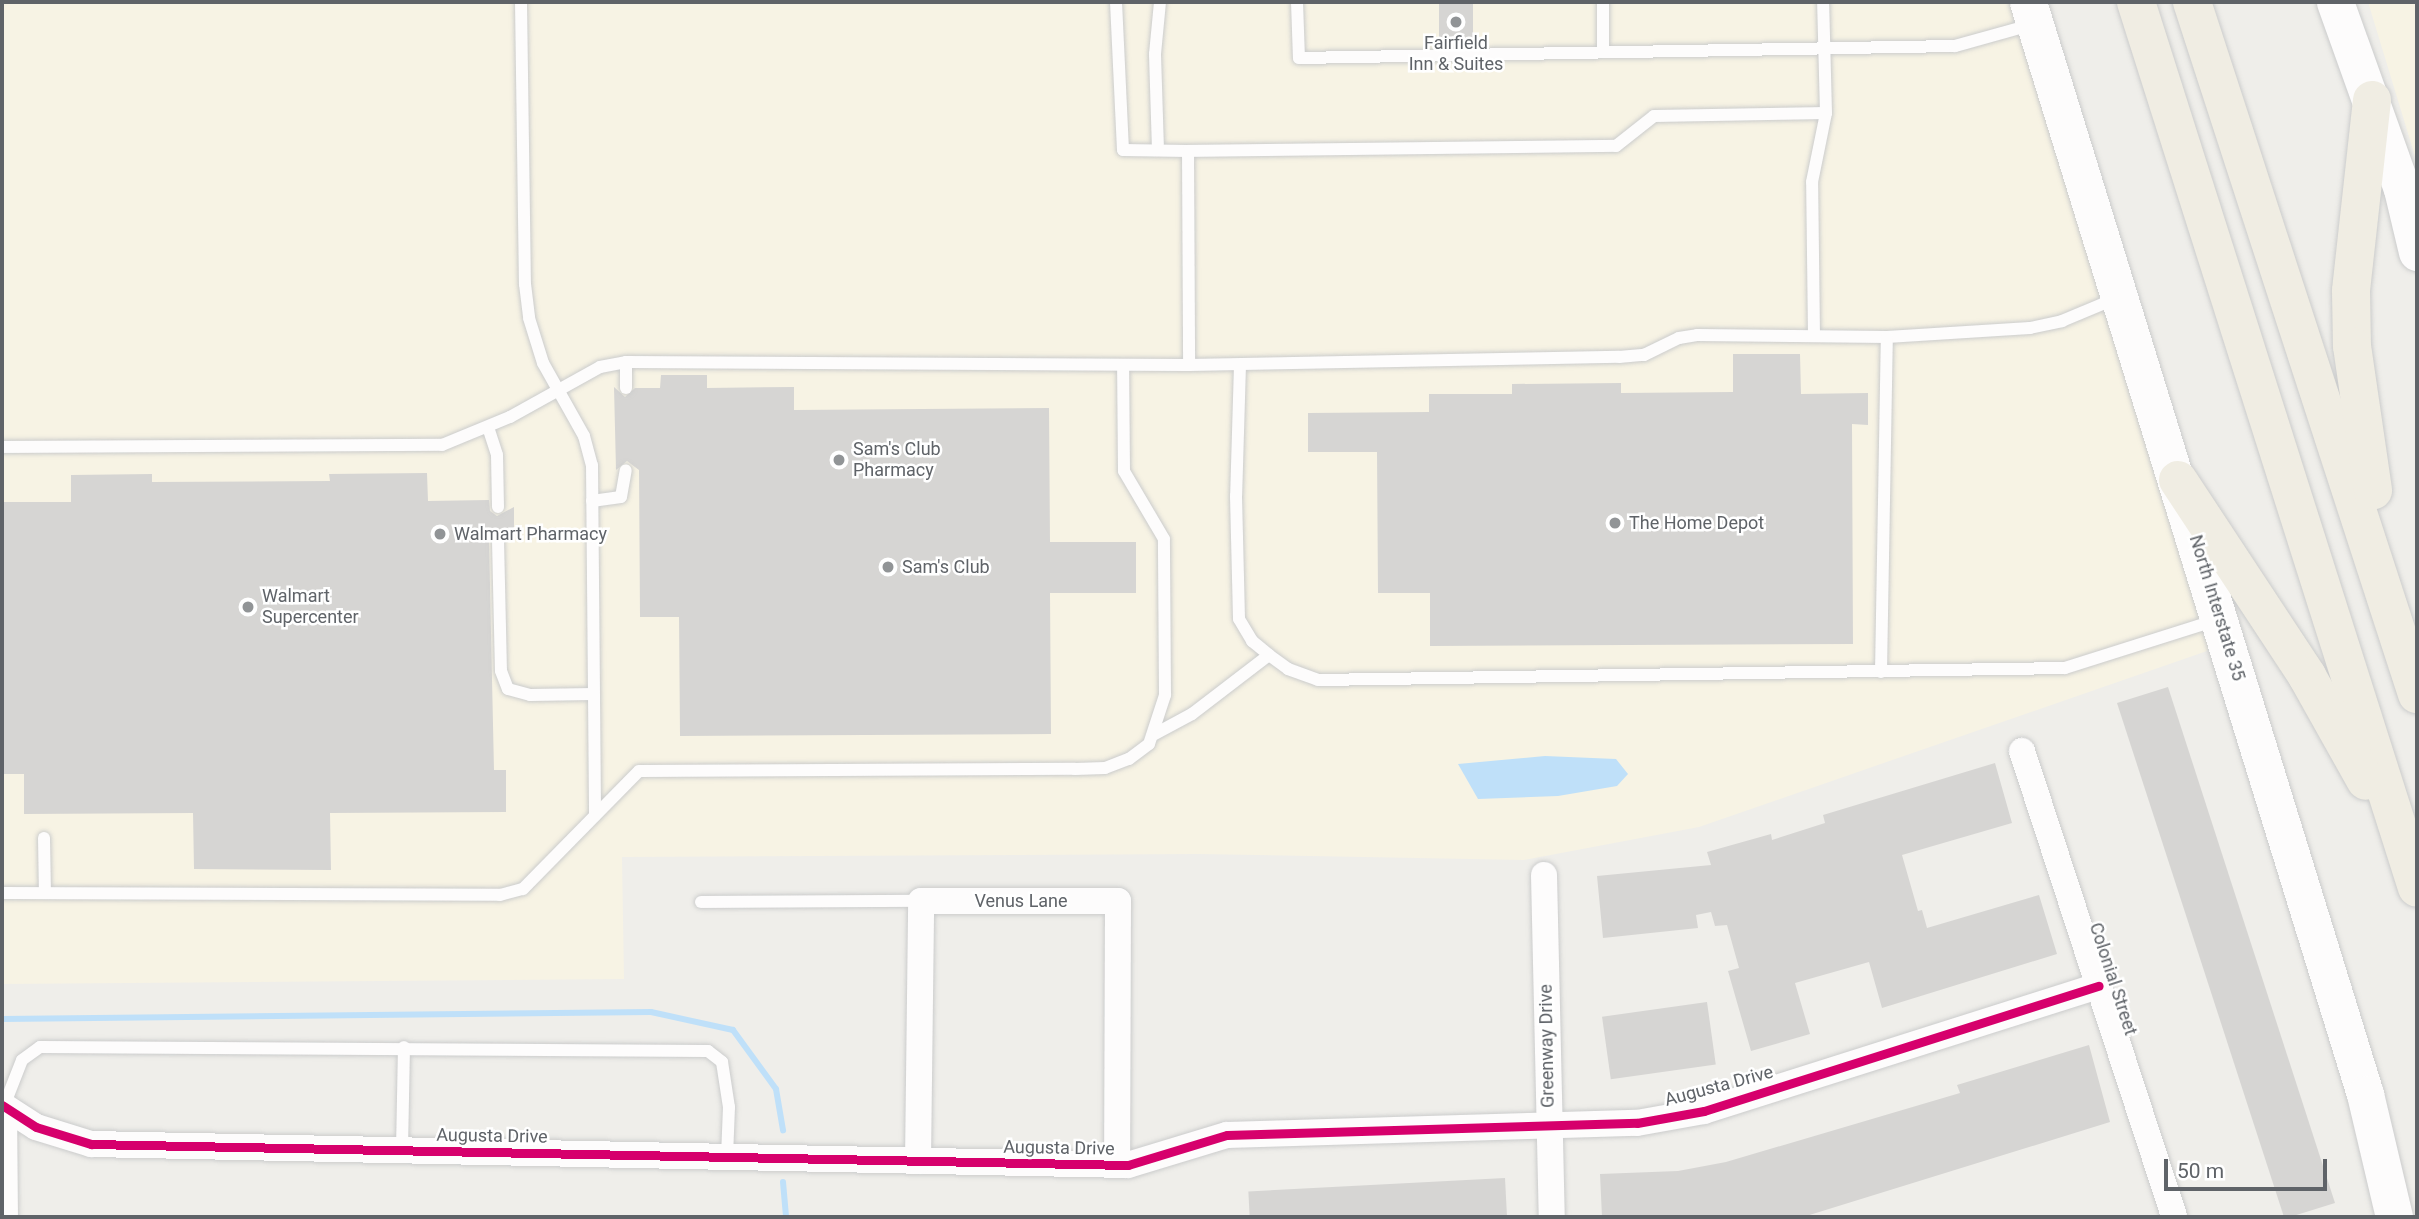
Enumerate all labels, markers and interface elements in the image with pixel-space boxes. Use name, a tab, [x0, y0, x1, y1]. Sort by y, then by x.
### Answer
marker: Fairfield Inn & Suites	[1448, 14, 1464, 30]
place label: Fairfield Inn & Suites	[1409, 33, 1503, 76]
place label: Sam's Club Pharmacy	[853, 439, 941, 482]
marker: Sam's Club Pharmacy	[831, 452, 847, 468]
place label: The Home Depot	[1629, 512, 1764, 534]
marker: The Home Depot	[1607, 515, 1623, 531]
place label: Walmart Pharmacy	[454, 523, 607, 545]
marker: Walmart Pharmacy	[432, 526, 448, 542]
street label: North Interstate 35	[2185, 532, 2249, 684]
place label: Sam's Club	[902, 556, 990, 578]
marker: Sam's Club	[880, 559, 896, 575]
place label: Walmart Supercenter	[262, 586, 359, 628]
marker: Walmart Supercenter	[240, 599, 256, 615]
street label: Venus Lane	[974, 890, 1068, 912]
street label: Colonial Street	[2085, 920, 2141, 1038]
street label: Greenway Drive	[1535, 984, 1559, 1108]
street label: Augusta Drive	[1662, 1061, 1776, 1111]
street label: Augusta Drive	[436, 1124, 548, 1148]
street label: Augusta Drive	[1003, 1136, 1115, 1160]
scale bar	[2167, 1146, 2330, 1190]
text: 50 m	[2177, 1159, 2224, 1183]

